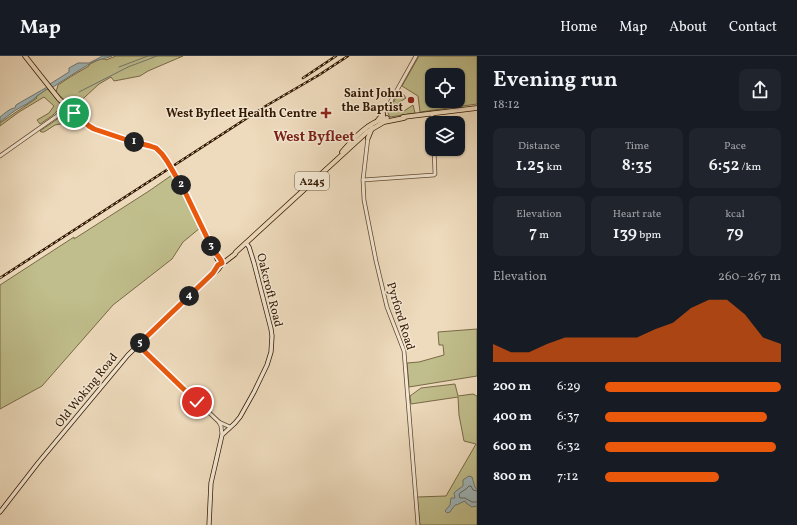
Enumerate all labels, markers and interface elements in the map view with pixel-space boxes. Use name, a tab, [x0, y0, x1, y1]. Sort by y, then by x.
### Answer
text: Map	[20, 15, 61, 41]
text: Home	[560, 18, 597, 37]
text: Map	[619, 18, 647, 37]
text: About	[669, 18, 707, 37]
text: Contact	[729, 18, 777, 37]
text: Evening run	[493, 65, 618, 96]
map controls	[425, 68, 465, 156]
button: locate	[425, 68, 465, 108]
button: share	[739, 69, 781, 111]
place label: Saint John the Baptist	[341, 86, 403, 116]
marker: Saint John the Baptist	[406, 95, 416, 105]
pin	[57, 96, 91, 130]
text: 18:12	[493, 96, 520, 114]
icon: arrive	[63, 102, 85, 124]
place label: West Byfleet Health Centre	[166, 106, 317, 122]
marker: West Byfleet Health Centre	[320, 107, 332, 119]
button: layers	[425, 116, 465, 156]
district label: West Byfleet	[273, 128, 355, 147]
pin: 1	[124, 132, 144, 152]
text: 1	[132, 134, 136, 149]
text: Distance	[518, 139, 560, 154]
text: Time	[625, 139, 649, 154]
text: Pace	[724, 139, 746, 154]
text: 1.25	[516, 154, 544, 177]
text: 8:35	[622, 154, 652, 177]
text: 6:52	[709, 154, 739, 177]
text: km	[544, 160, 562, 175]
text: /km	[739, 160, 761, 175]
road number: A245	[295, 172, 329, 190]
pin: 2	[171, 175, 191, 195]
text: 2	[178, 177, 184, 192]
text: Elevation	[516, 207, 562, 222]
text: Heart rate	[613, 207, 661, 222]
text: kcal	[725, 207, 745, 222]
text: 7	[529, 222, 537, 245]
text: 139	[613, 222, 637, 245]
text: 79	[726, 222, 744, 245]
text: m	[537, 228, 549, 243]
text: bpm	[637, 228, 661, 243]
pin: 3	[201, 236, 221, 256]
text: 3	[208, 238, 214, 253]
street label: Oakcroft Road	[252, 252, 286, 329]
text: Elevation	[493, 268, 547, 286]
text: 260–267 m	[718, 268, 781, 286]
street label: Pyrford Road	[382, 280, 418, 352]
pin: 4	[179, 286, 199, 306]
text: 4	[186, 288, 192, 303]
pin: 5	[130, 333, 150, 353]
text: 5	[137, 335, 143, 350]
street label: Old Woking Road	[52, 350, 122, 431]
text: 200 m	[493, 378, 531, 396]
text: 6:29	[557, 378, 580, 396]
pin	[180, 385, 214, 419]
icon: check	[186, 391, 208, 413]
text: 400 m	[493, 408, 532, 426]
text: 6:37	[557, 408, 580, 426]
text: 600 m	[493, 438, 531, 456]
text: 6:32	[557, 438, 580, 456]
text: 800 m	[493, 468, 531, 486]
text: 7:12	[557, 468, 578, 486]

